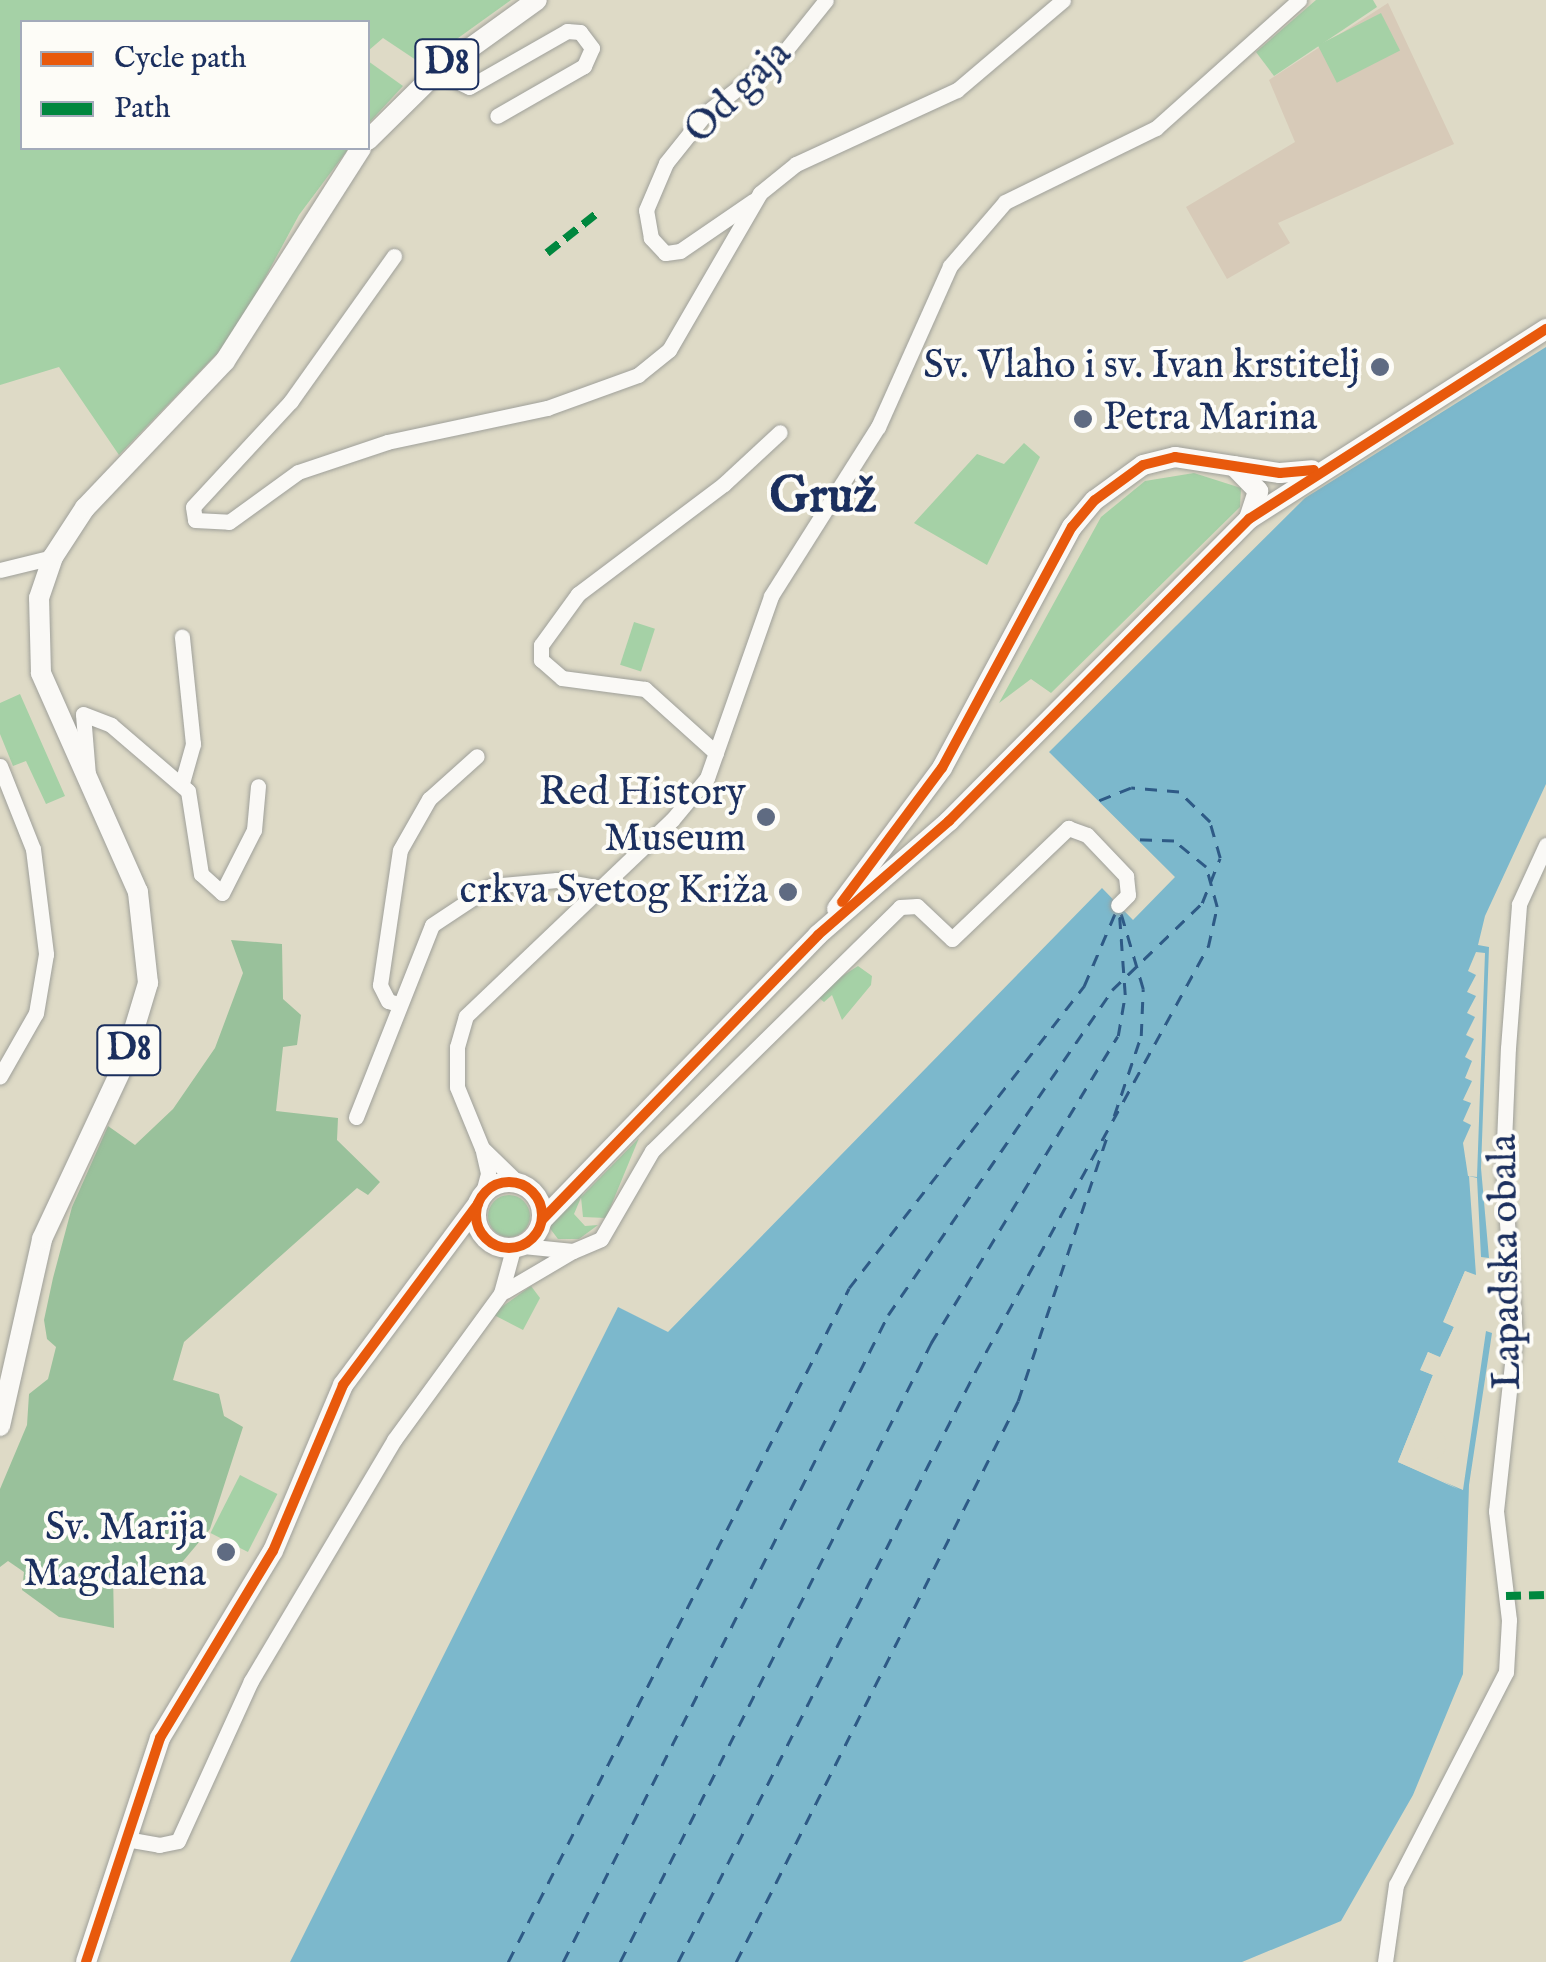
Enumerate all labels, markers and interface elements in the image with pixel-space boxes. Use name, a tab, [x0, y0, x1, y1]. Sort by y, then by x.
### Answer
legend	[20, 20, 370, 150]
road number: D8	[412, 31, 482, 97]
street label: Od gaja	[676, 31, 802, 155]
text: Cycle path	[114, 40, 247, 78]
text: Path	[114, 90, 170, 128]
place label: Sv. Vlaho i sv. Ivan krstitelj	[923, 343, 1360, 391]
marker: Sv. Vlaho i sv. Ivan krstitelj	[1369, 356, 1391, 378]
place label: Petra Marina	[1103, 395, 1317, 443]
marker: Petra Marina	[1072, 408, 1094, 430]
district label: Gruž	[769, 468, 877, 528]
place label: Red History Museum	[539, 770, 746, 864]
marker: Red History Museum	[755, 806, 777, 828]
place label: crkva Svetog Križa	[460, 868, 768, 916]
marker: crkva Svetog Križa	[777, 881, 799, 903]
road number: D8	[94, 1017, 164, 1083]
street label: Lapadska obala	[1481, 1134, 1533, 1390]
place label: Sv. Marija Magdalena	[23, 1505, 206, 1599]
marker: Sv. Marija Magdalena	[215, 1541, 237, 1563]

